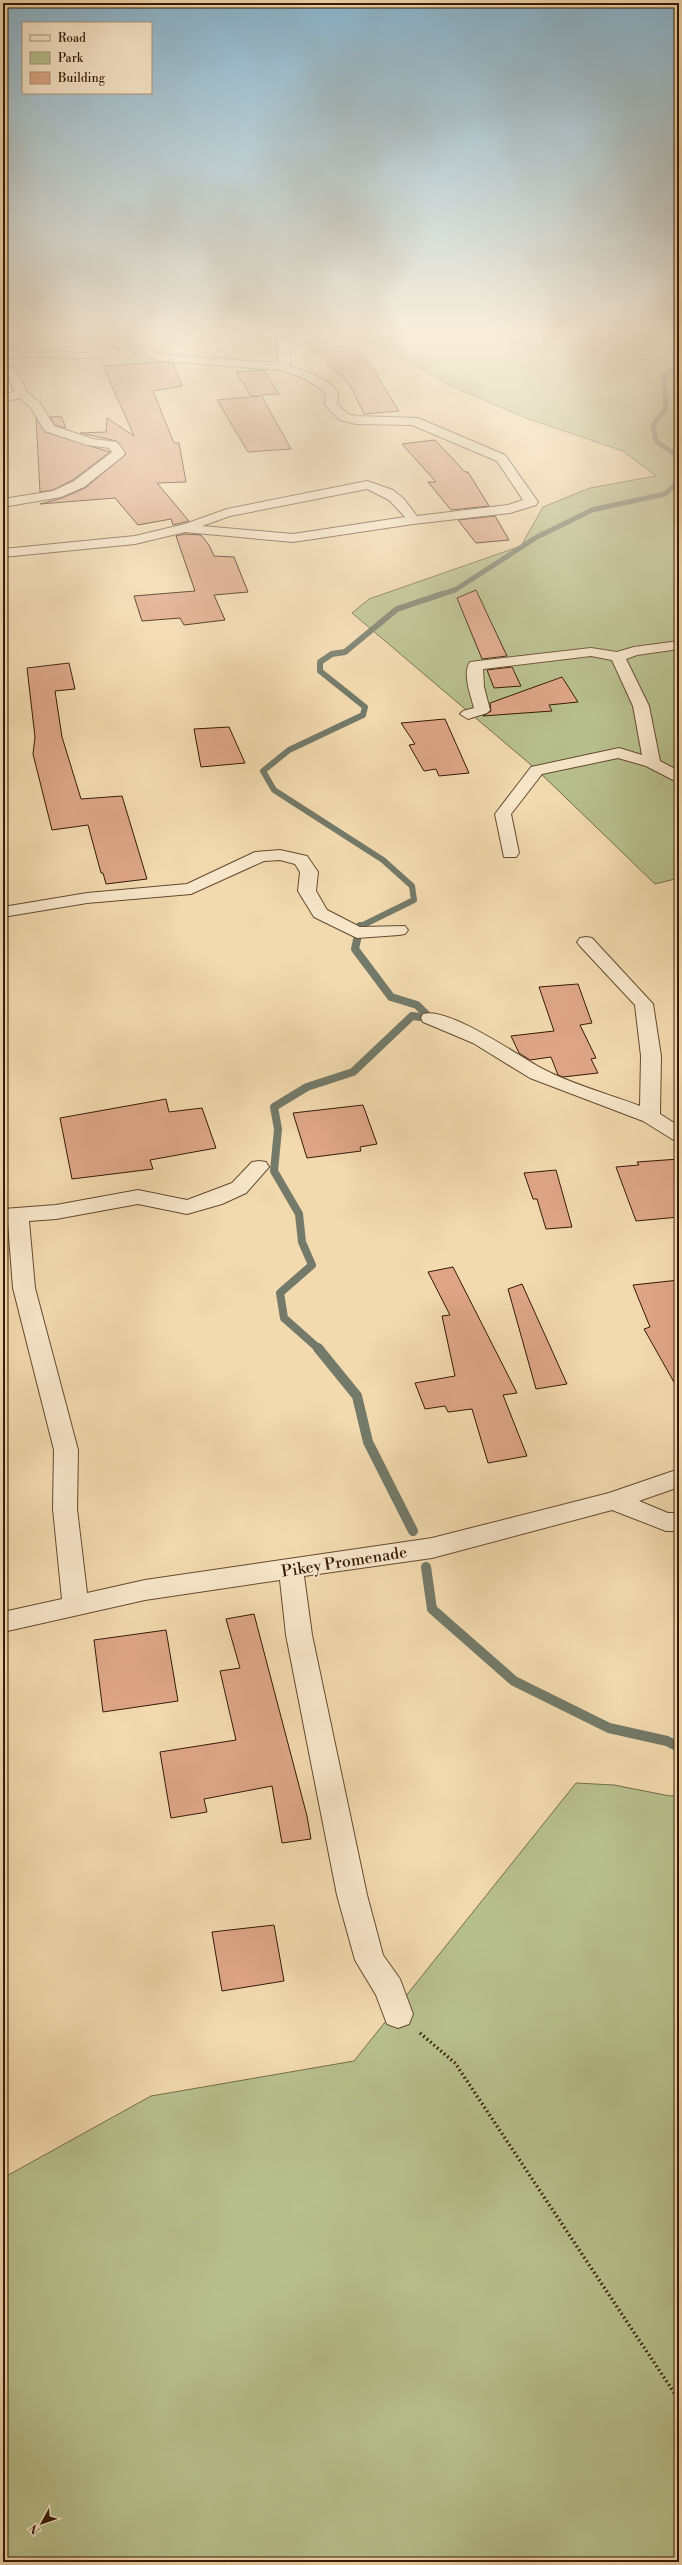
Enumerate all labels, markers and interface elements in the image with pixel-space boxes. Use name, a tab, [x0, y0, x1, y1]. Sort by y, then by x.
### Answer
legend	[22, 22, 152, 94]
text: Road	[58, 31, 86, 46]
text: Park	[58, 51, 84, 66]
text: Building	[57, 71, 106, 86]
street label: Pikey Promenade	[280, 1542, 408, 1582]
north arrow	[22, 2503, 62, 2543]
text: N	[27, 2521, 43, 2537]

